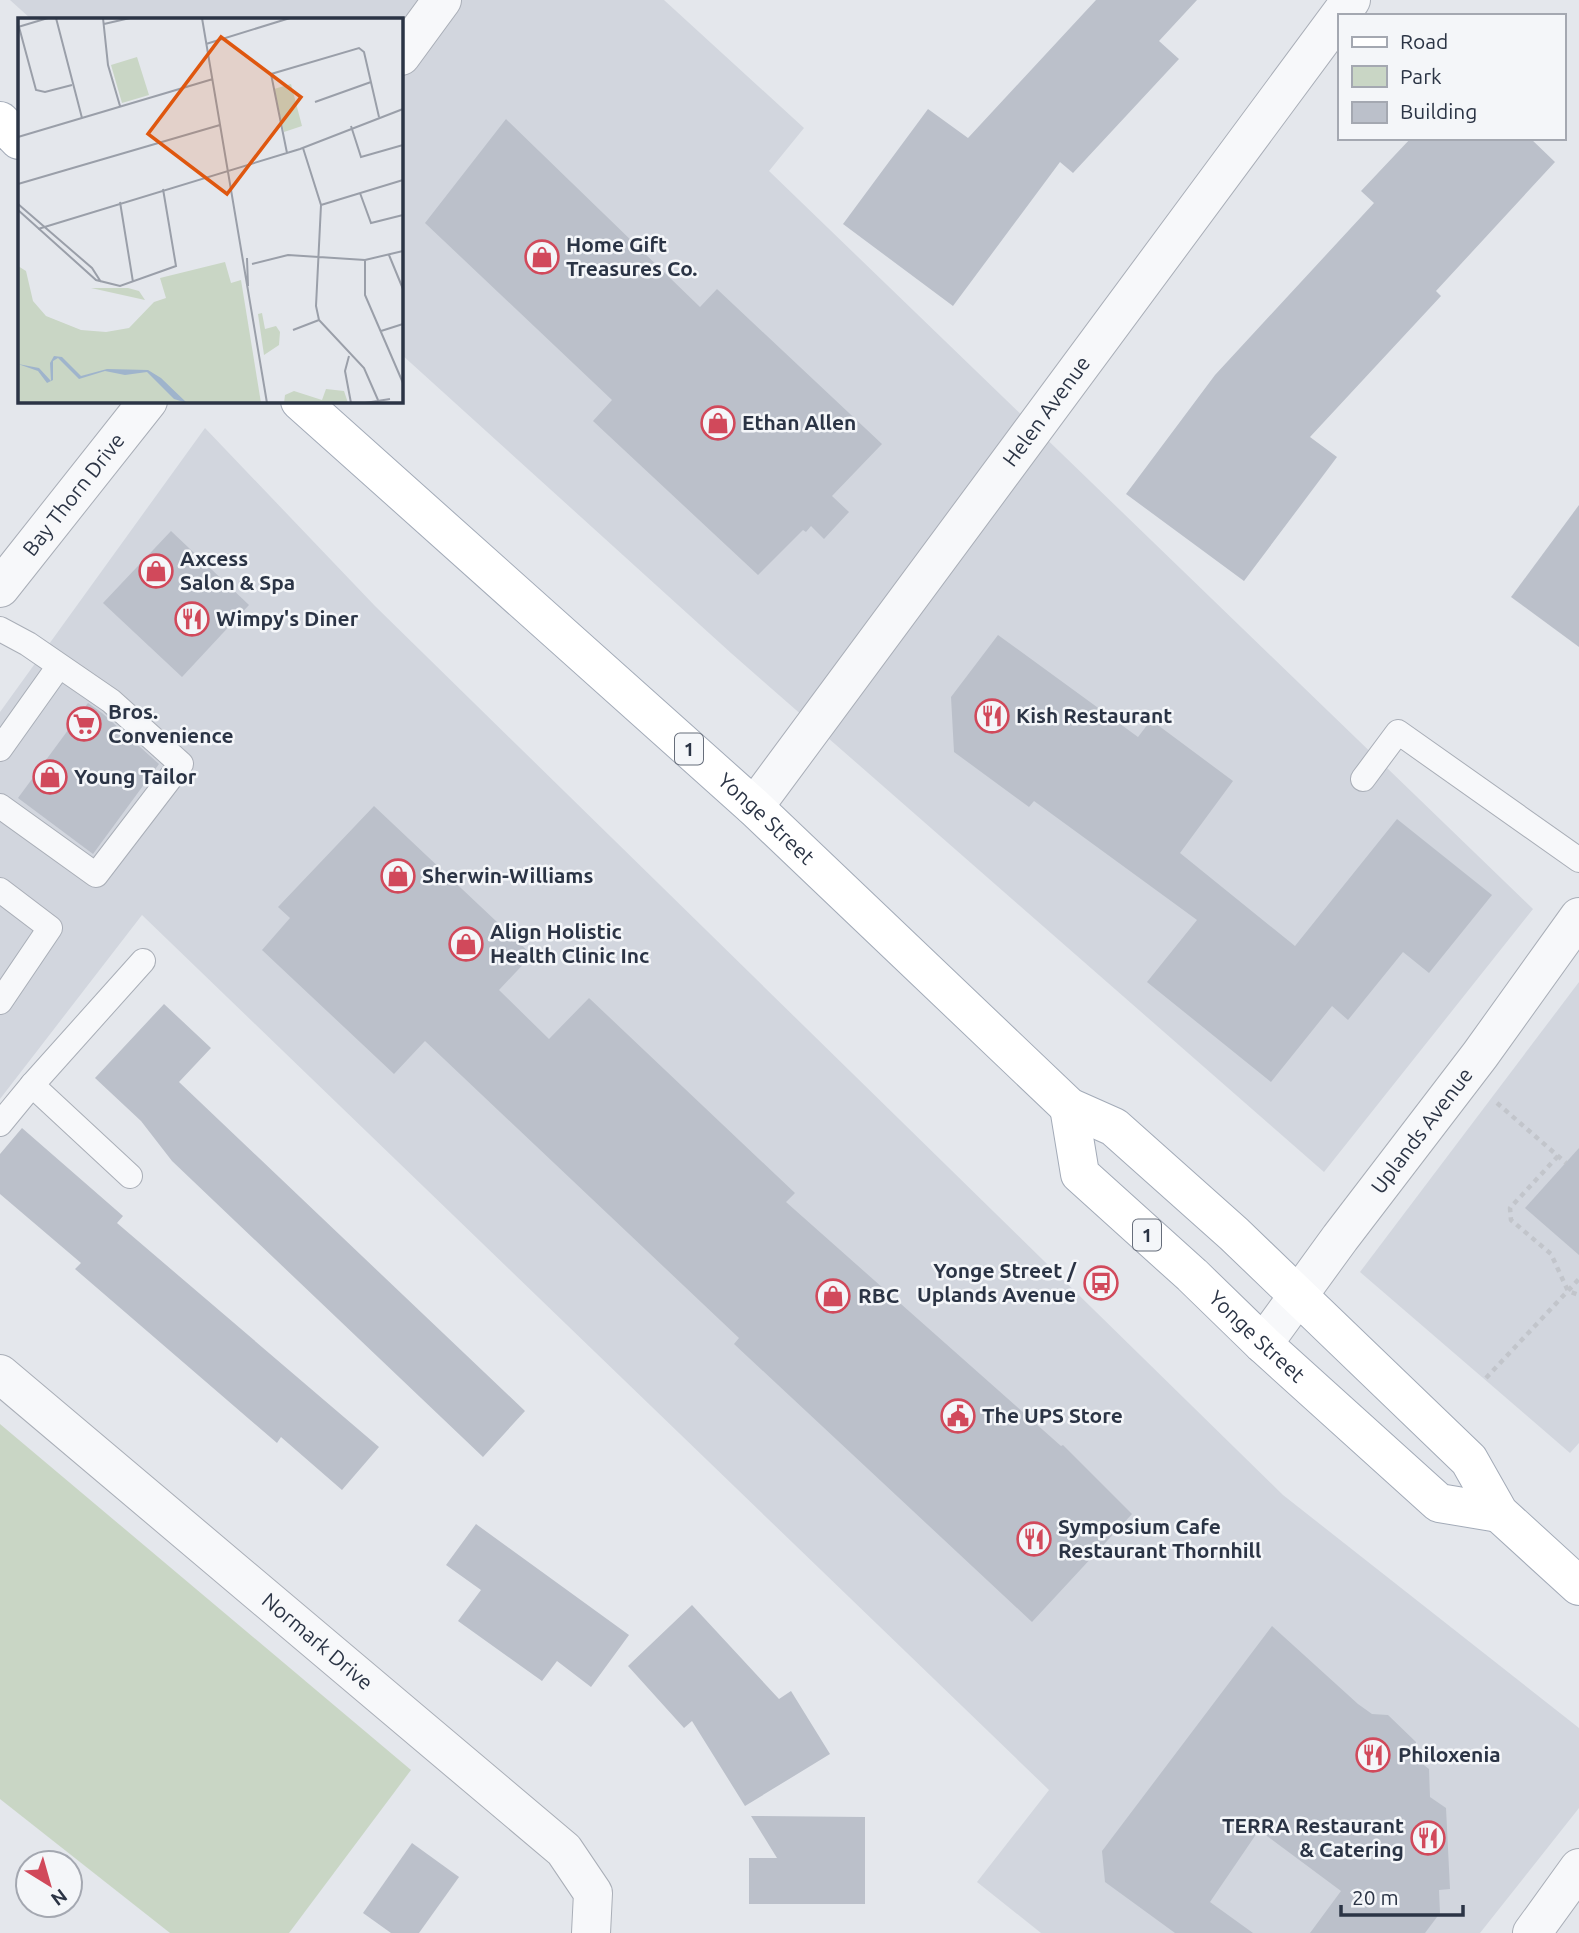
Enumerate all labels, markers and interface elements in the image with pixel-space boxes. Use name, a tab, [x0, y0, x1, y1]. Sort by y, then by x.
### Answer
legend	[1338, 14, 1565, 140]
inset map	[18, 18, 402, 402]
text: Road	[1400, 29, 1448, 53]
text: Park	[1400, 64, 1442, 88]
text: Building	[1400, 99, 1477, 123]
place label: Home Gift Treasures Co.	[566, 232, 698, 280]
shop icon: Home Gift Treasures Co.	[523, 238, 561, 276]
street label: Helen Avenue	[997, 351, 1094, 471]
shop icon: Ethan Allen	[699, 404, 737, 442]
place label: Ethan Allen	[742, 410, 856, 434]
street label: Bay Thorn Drive	[17, 428, 129, 560]
place label: Axcess Salon & Spa	[180, 546, 295, 594]
shop icon: Axcess Salon & Spa	[137, 552, 175, 590]
restaurant icon: Wimpy's Diner	[173, 600, 211, 638]
place label: Wimpy's Diner	[216, 606, 359, 630]
restaurant icon: Kish Restaurant	[973, 697, 1011, 735]
place label: Bros. Convenience	[108, 699, 234, 747]
place label: Kish Restaurant	[1016, 703, 1172, 727]
supermarket icon: Bros. Convenience	[65, 705, 103, 743]
road number: 1	[675, 734, 703, 764]
shop icon: Young Tailor	[31, 758, 69, 796]
place label: Young Tailor	[74, 764, 197, 788]
street label: Yonge Street	[714, 768, 820, 869]
shop icon: Sherwin-Williams	[379, 857, 417, 895]
place label: Sherwin-Williams	[422, 863, 593, 887]
place label: Align Holistic Health Clinic Inc	[490, 919, 649, 967]
shop icon: Align Holistic Health Clinic Inc	[447, 925, 485, 963]
street label: Uplands Avenue	[1366, 1063, 1477, 1198]
road number: 1	[1133, 1219, 1161, 1250]
place label: Yonge Street / Uplands Avenue	[917, 1258, 1077, 1306]
bus stop icon: Yonge Street / Uplands Avenue	[1082, 1264, 1120, 1302]
shop icon: RBC	[814, 1277, 852, 1315]
place label: RBC	[858, 1283, 899, 1307]
street label: Yonge Street	[1204, 1285, 1310, 1387]
public building icon: The UPS Store	[939, 1397, 977, 1435]
place label: The UPS Store	[982, 1403, 1123, 1427]
place label: Symposium Cafe Restaurant Thornhill	[1058, 1514, 1261, 1562]
restaurant icon: Symposium Cafe Restaurant Thornhill	[1015, 1520, 1053, 1558]
street label: Normark Drive	[258, 1587, 378, 1694]
restaurant icon: Philoxenia	[1354, 1736, 1392, 1774]
place label: Philoxenia	[1398, 1742, 1501, 1766]
place label: TERRA Restaurant & Catering	[1222, 1813, 1404, 1861]
restaurant icon: TERRA Restaurant & Catering	[1409, 1819, 1447, 1857]
north arrow	[14, 1849, 84, 1919]
scale bar	[1341, 1874, 1464, 1918]
text: N	[47, 1885, 72, 1911]
text: 20 m	[1352, 1885, 1399, 1909]

